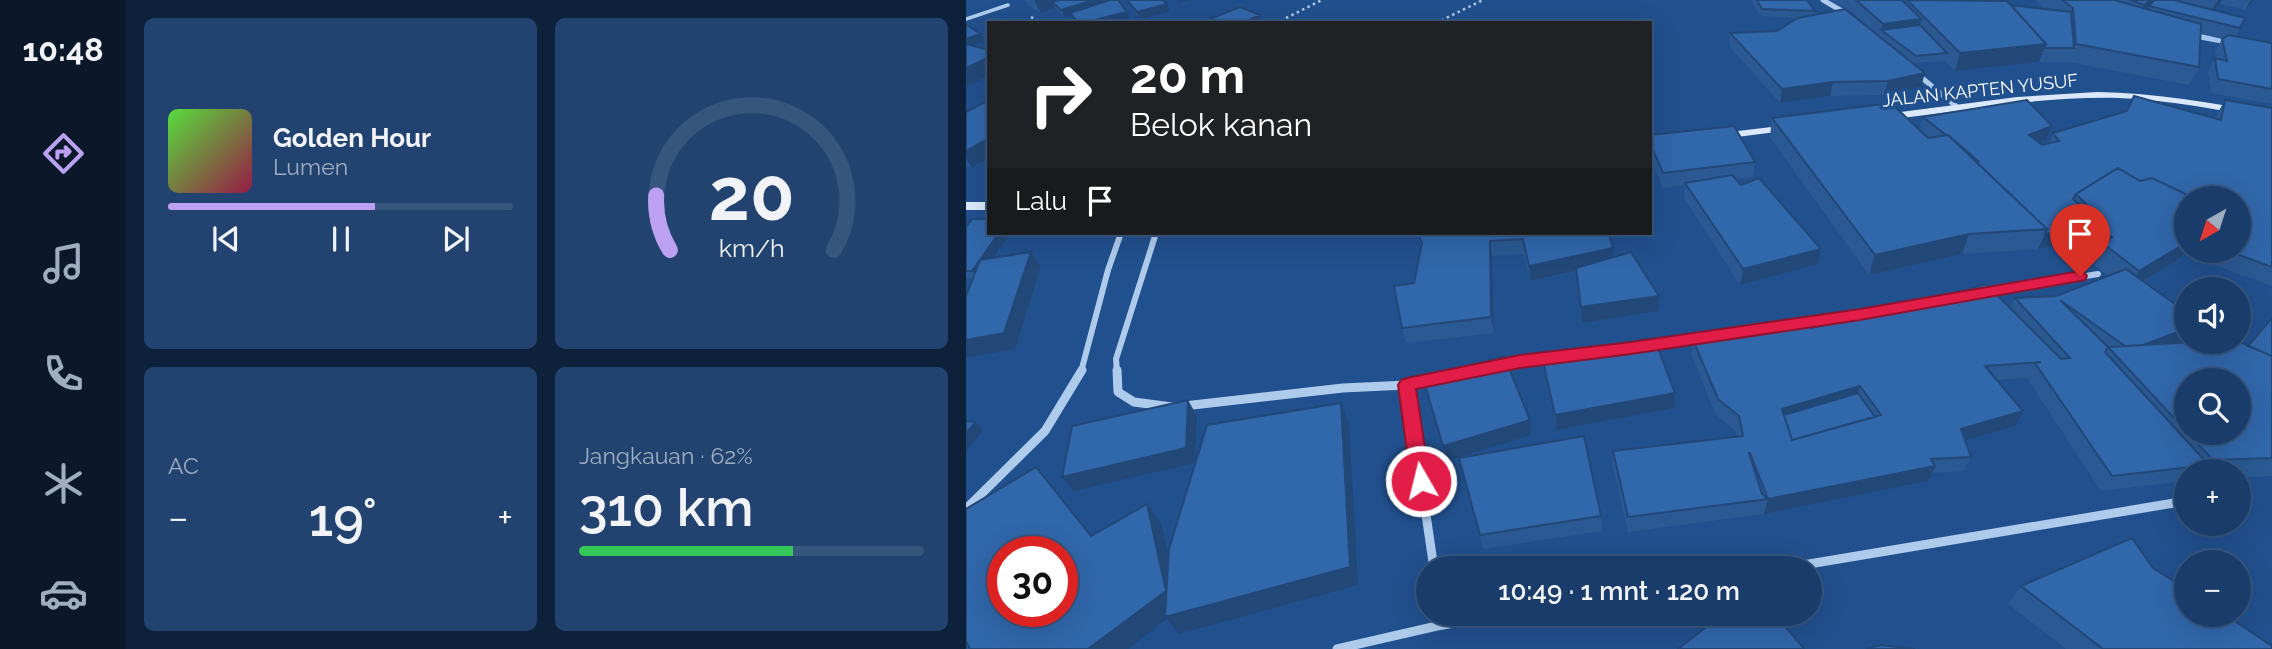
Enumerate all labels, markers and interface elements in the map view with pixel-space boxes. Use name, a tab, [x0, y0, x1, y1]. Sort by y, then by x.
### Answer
text: 10:48	[23, 31, 103, 68]
text: 20 m	[1130, 47, 1245, 104]
icon: right	[1015, 49, 1106, 140]
street label: JALAN KAPTEN YUSUF	[1881, 69, 2079, 111]
text: Belok kanan	[1130, 106, 1312, 143]
text: Golden Hour	[273, 123, 431, 153]
icon: directions	[39, 129, 88, 178]
text: 20	[709, 152, 794, 237]
text: Lumen	[273, 153, 348, 180]
icon: arrive	[1081, 182, 1119, 220]
text: Lalu	[1015, 186, 1067, 216]
north arrow	[2174, 186, 2250, 262]
map controls	[2174, 186, 2251, 627]
pin	[2050, 204, 2110, 276]
icon: arrive	[2061, 215, 2099, 253]
icon: previous	[207, 220, 245, 258]
icon: pause	[322, 220, 360, 258]
icon: next	[437, 220, 475, 258]
text: km/h	[719, 233, 784, 263]
icon: music	[39, 239, 88, 288]
button: sound	[2174, 277, 2251, 354]
icon: phone	[39, 349, 88, 398]
button: search	[2174, 368, 2251, 445]
text: Jangkauan · 62%	[579, 442, 753, 469]
position arrow	[1384, 444, 1458, 518]
text: AC	[168, 452, 199, 479]
icon: climate	[39, 459, 88, 508]
button: +	[2174, 459, 2251, 536]
text: 310 km	[579, 477, 754, 538]
text: 19°	[309, 487, 377, 548]
text: −	[168, 495, 188, 540]
text: +	[497, 495, 513, 540]
speed limit sign: 30	[987, 536, 1078, 627]
button: −	[2174, 550, 2251, 627]
icon: car	[39, 569, 88, 618]
text: 10:49 · 1 mnt · 120 m	[1498, 576, 1740, 606]

